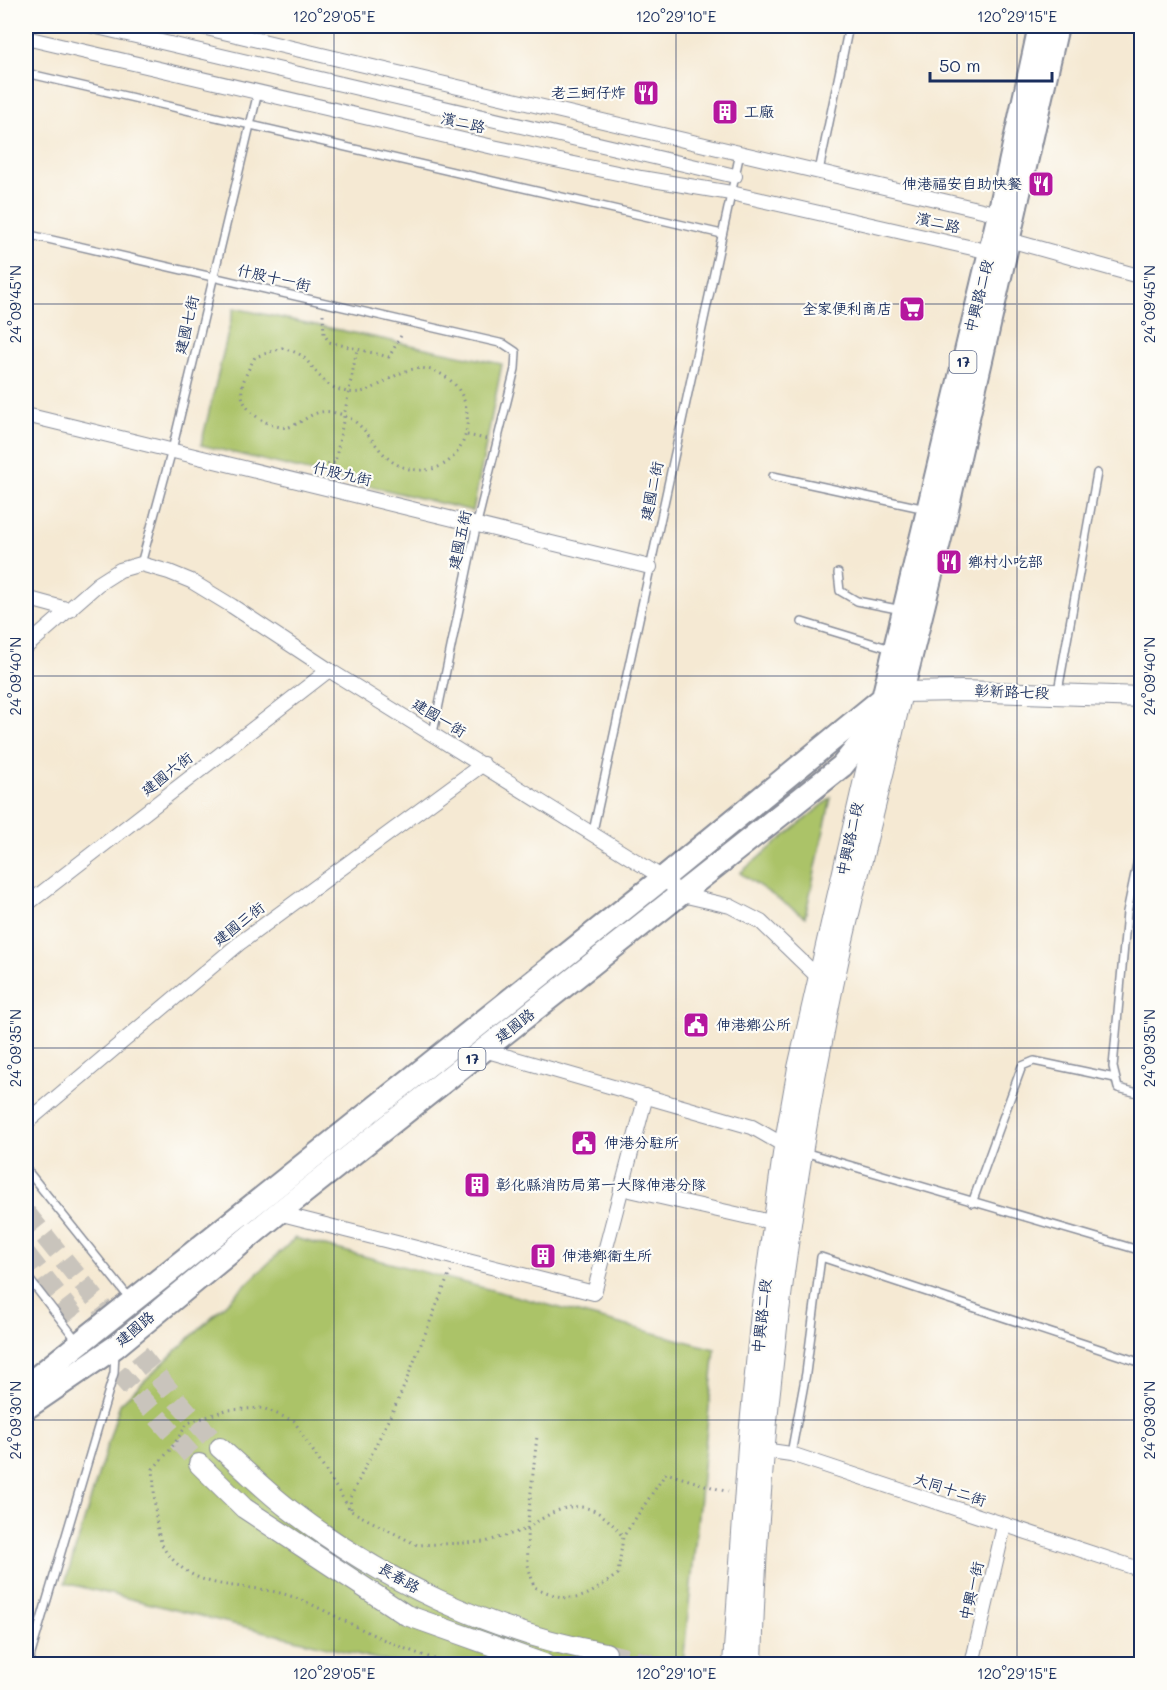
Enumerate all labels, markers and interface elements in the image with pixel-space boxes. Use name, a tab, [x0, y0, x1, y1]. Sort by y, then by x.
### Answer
text: 120°29'05"E	[293, 6, 376, 26]
text: 120°29'10"E	[636, 6, 717, 26]
text: 120°29'15"E	[977, 6, 1057, 26]
scale bar	[930, 45, 1052, 83]
text: 50 m	[939, 53, 981, 77]
restaurant icon: 老三蚵仔炸	[631, 78, 661, 108]
place label: 老三蚵仔炸	[551, 82, 626, 102]
building icon: 工廠	[710, 97, 740, 127]
place label: 工廠	[744, 101, 774, 121]
street label: 濱二路	[439, 107, 487, 137]
restaurant icon: 伸港福安自助快餐	[1026, 169, 1056, 199]
place label: 伸港福安自助快餐	[902, 173, 1022, 193]
street label: 濱二路	[914, 207, 962, 237]
street label: 中興路二段	[959, 257, 997, 335]
street label: 什股十一街	[235, 259, 313, 295]
text: 24°09'45"N	[5, 265, 25, 343]
text: 24°09'45"N	[1139, 265, 1159, 343]
street label: 建國七街	[170, 293, 203, 356]
supermarket icon: 全家便利商店	[897, 294, 927, 324]
place label: 全家便利商店	[802, 298, 892, 318]
road number: 17	[950, 351, 976, 373]
street label: 什股九街	[311, 457, 374, 490]
street label: 建國二街	[635, 459, 667, 522]
street label: 建國五街	[443, 508, 475, 571]
restaurant icon: 鄉村小吃部	[934, 547, 964, 577]
place label: 鄉村小吃部	[968, 551, 1043, 571]
text: 24°09'40"N	[5, 637, 25, 715]
text: 24°09'40"N	[1139, 637, 1159, 715]
street label: 彰新路七段	[974, 680, 1050, 702]
street label: 建國一街	[409, 693, 470, 741]
street label: 建國六街	[137, 747, 196, 800]
street label: 中興路二段	[831, 800, 867, 878]
street label: 建國三街	[209, 897, 268, 950]
street label: 建國路	[490, 1003, 538, 1047]
text: 24°09'35"N	[5, 1009, 25, 1087]
text: 24°09'35"N	[1139, 1009, 1159, 1087]
public building icon: 伸港鄉公所	[681, 1010, 711, 1040]
place label: 伸港鄉公所	[716, 1014, 791, 1034]
road number: 17	[458, 1048, 486, 1070]
public building icon: 伸港分駐所	[569, 1128, 599, 1158]
place label: 伸港分駐所	[604, 1132, 679, 1152]
building icon: 彰化縣消防局第一大隊伸港分隊	[462, 1170, 492, 1200]
place label: 彰化縣消防局第一大隊伸港分隊	[496, 1174, 706, 1194]
building icon: 伸港鄉衛生所	[528, 1241, 558, 1271]
place label: 伸港鄉衛生所	[562, 1245, 652, 1265]
street label: 中興路二段	[747, 1278, 775, 1354]
street label: 建國路	[111, 1306, 158, 1350]
text: 24°09'30"N	[5, 1381, 25, 1459]
text: 24°09'30"N	[1139, 1381, 1159, 1459]
street label: 大同十二街	[912, 1468, 989, 1510]
street label: 長春路	[375, 1557, 424, 1597]
street label: 中興一街	[955, 1559, 988, 1622]
text: 120°29'05"E	[293, 1663, 376, 1683]
text: 120°29'10"E	[636, 1663, 717, 1683]
text: 120°29'15"E	[977, 1663, 1057, 1683]

